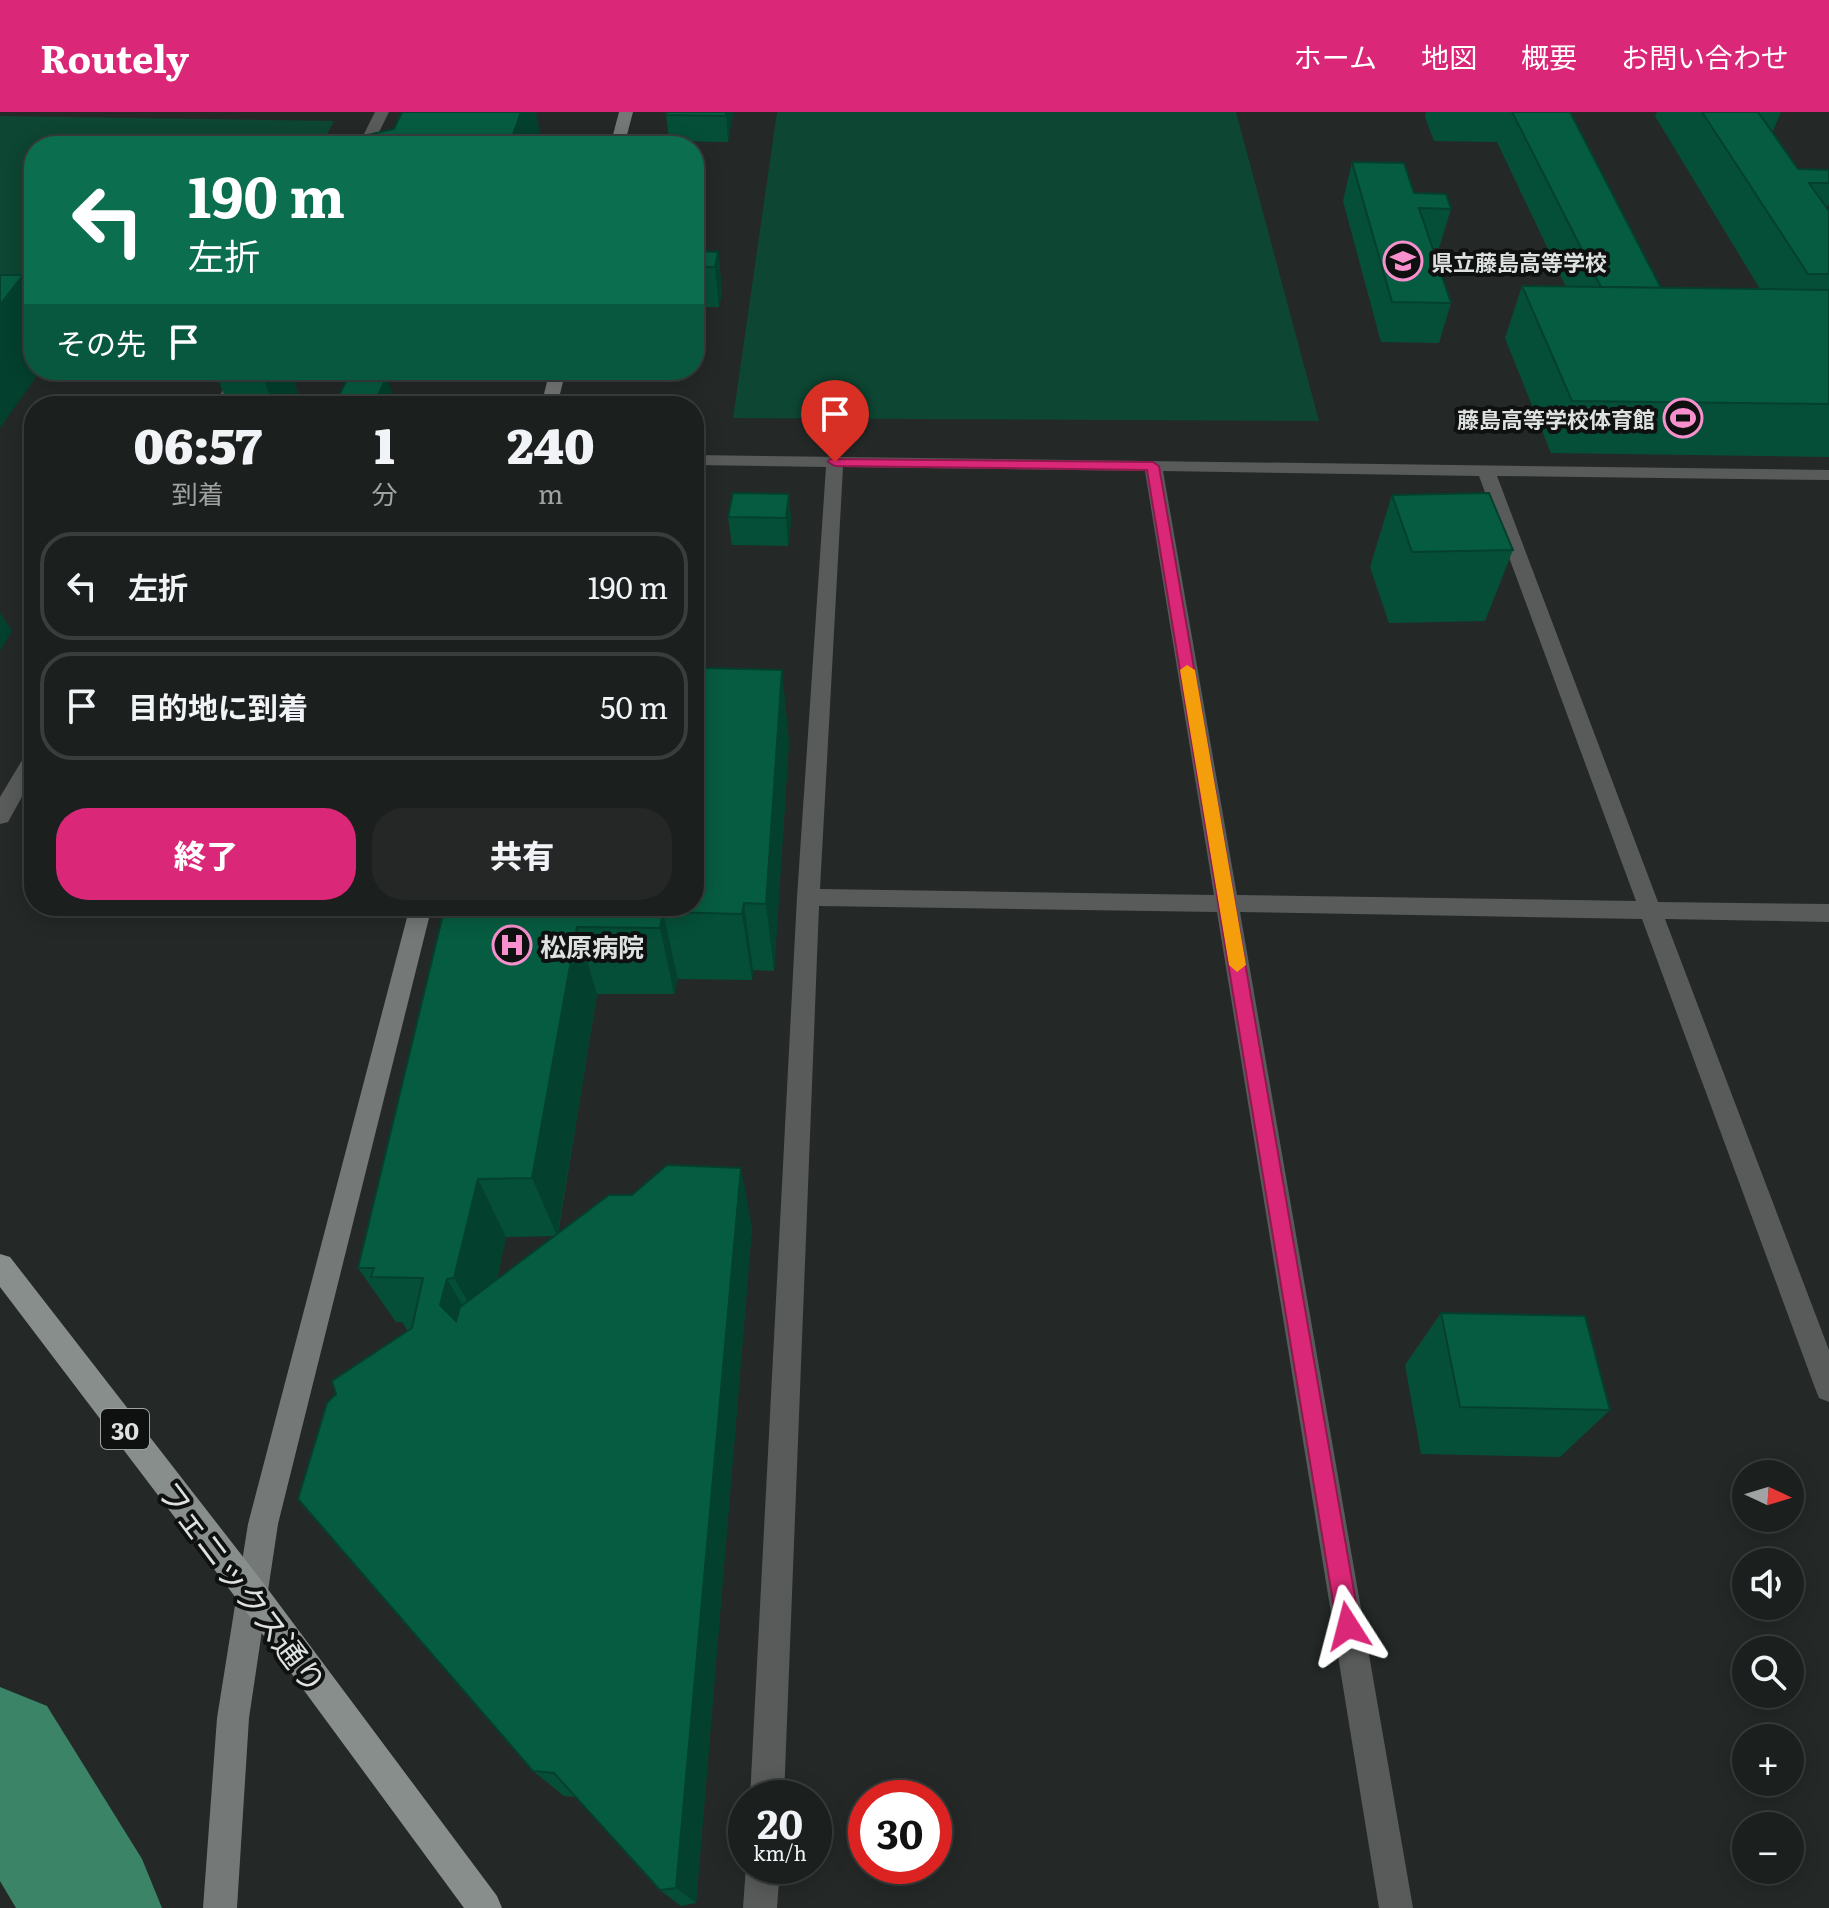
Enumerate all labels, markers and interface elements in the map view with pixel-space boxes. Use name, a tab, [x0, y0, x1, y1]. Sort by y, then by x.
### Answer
text: Routely	[40, 28, 189, 85]
text: ホーム	[1294, 35, 1377, 77]
text: 地図	[1421, 35, 1477, 77]
text: 概要	[1521, 35, 1577, 77]
text: お問い合わせ	[1621, 35, 1789, 77]
text: 190 m	[188, 152, 345, 235]
icon: left	[56, 168, 160, 272]
text: 左折	[188, 228, 260, 281]
school or university icon: 県立藤島高等学校	[1382, 240, 1424, 282]
place label: 県立藤島高等学校	[1431, 245, 1607, 278]
text: その先	[56, 320, 146, 364]
icon: arrive	[162, 320, 206, 364]
pin	[801, 380, 869, 462]
icon: arrive	[813, 392, 857, 436]
sports icon: 藤島高等学校体育館	[1662, 397, 1704, 439]
place label: 藤島高等学校体育館	[1457, 402, 1655, 435]
text: 06:57	[133, 408, 262, 479]
text: 1	[374, 408, 394, 479]
text: 240	[507, 408, 595, 479]
text: 到着	[172, 473, 224, 512]
text: 分	[371, 473, 397, 512]
text: m	[538, 473, 563, 512]
icon: left	[60, 564, 104, 608]
text: 左折	[128, 564, 188, 608]
text: 190 m	[588, 564, 668, 608]
icon: arrive	[60, 684, 104, 728]
text: 目的地に到着	[128, 684, 308, 728]
text: 50 m	[600, 684, 668, 728]
button: 終了	[56, 808, 356, 900]
button: 共有	[372, 808, 672, 900]
hospital icon: 松原病院	[491, 924, 533, 966]
place label: 松原病院	[540, 926, 644, 965]
road number: 30	[101, 1409, 149, 1449]
north arrow	[1732, 1460, 1804, 1532]
map controls	[1732, 1460, 1804, 1884]
street label: フェニックス通り	[148, 1470, 340, 1702]
button: sound	[1732, 1548, 1804, 1620]
position arrow	[1306, 1584, 1390, 1668]
button: search	[1732, 1636, 1804, 1708]
button: +	[1732, 1724, 1804, 1796]
speed limit sign: 30	[848, 1780, 952, 1884]
text: 20	[757, 1792, 803, 1851]
button: −	[1732, 1812, 1804, 1884]
text: km/h	[753, 1837, 807, 1867]

